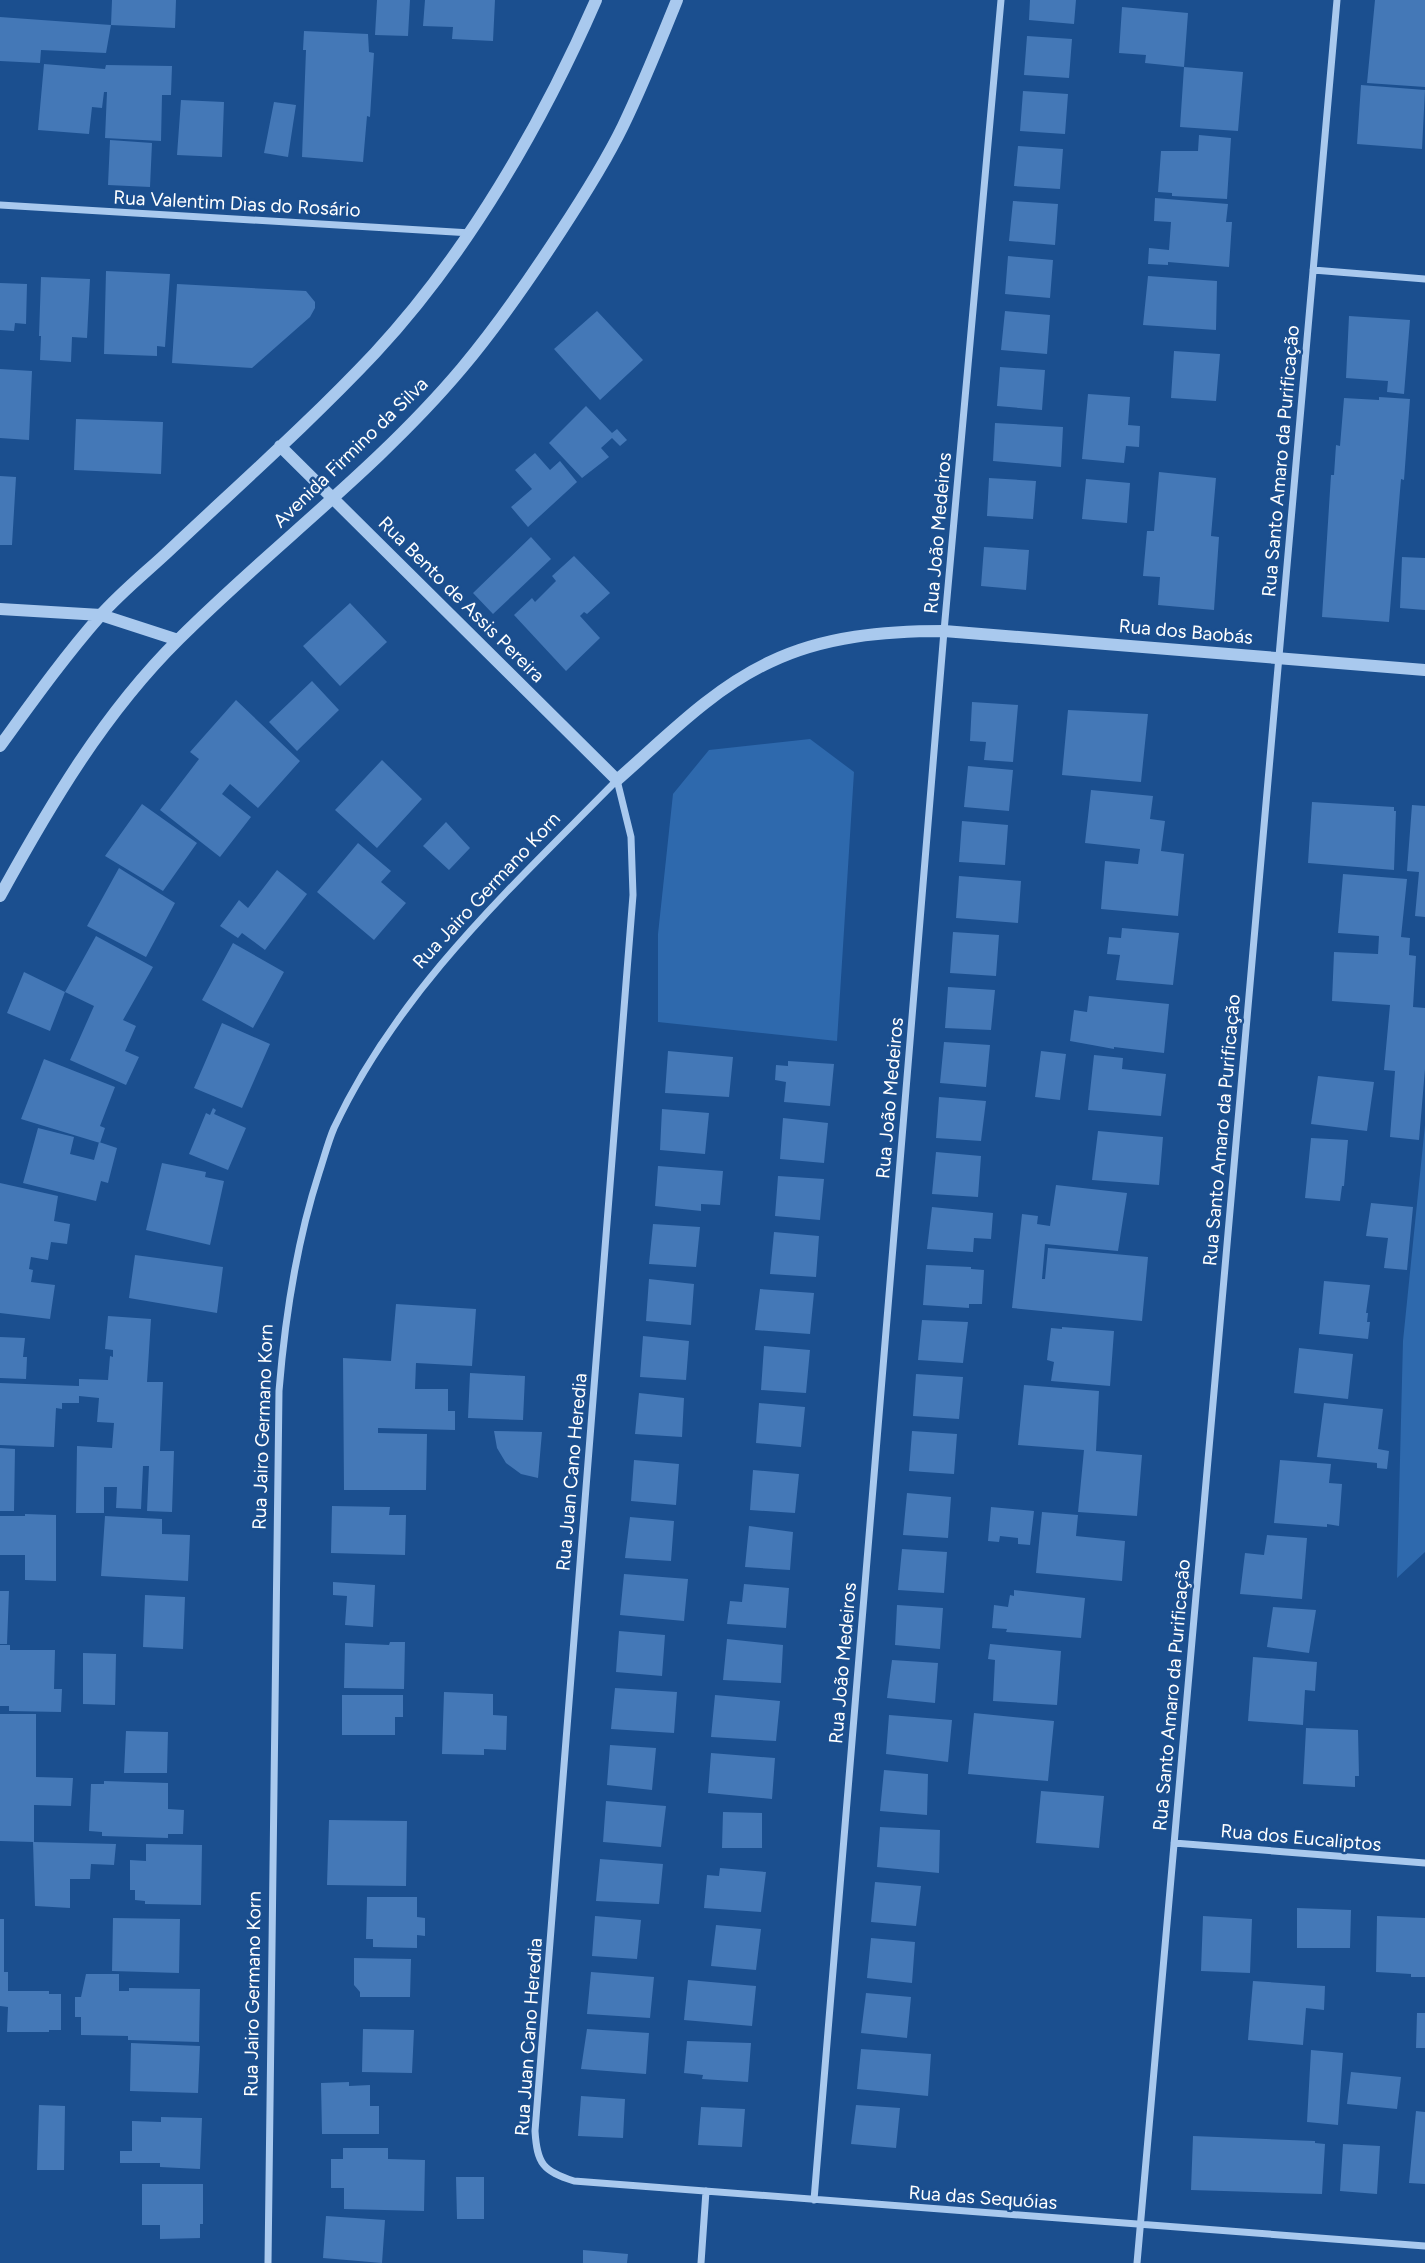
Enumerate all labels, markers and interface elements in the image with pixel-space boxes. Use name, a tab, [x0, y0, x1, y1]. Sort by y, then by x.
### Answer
street label: Rua Valentim Dias do Rosário	[113, 186, 361, 221]
street label: Rua Santo Amaro da Purificação	[1257, 324, 1304, 598]
street label: Avenida Firmino da Silva	[268, 372, 433, 532]
street label: Rua João Medeiros	[919, 451, 956, 615]
street label: Rua Bento de Assis Pereira	[374, 511, 550, 687]
street label: Rua dos Baobás	[1118, 614, 1254, 649]
street label: Rua Jairo Germano Korn	[408, 807, 565, 973]
street label: Rua Santo Amaro da Purificação	[1198, 993, 1245, 1267]
street label: Rua João Medeiros	[871, 1016, 908, 1180]
street label: Rua Jairo Germano Korn	[247, 1324, 278, 1530]
street label: Rua Juan Cano Heredia	[551, 1372, 592, 1572]
street label: Rua Santo Amaro da Purificação	[1148, 1558, 1195, 1832]
street label: Rua João Medeiros	[824, 1581, 861, 1745]
street label: Rua dos Eucaliptos	[1220, 1819, 1382, 1856]
street label: Rua Jairo Germano Korn	[239, 1891, 266, 2097]
street label: Rua Juan Cano Heredia	[510, 1937, 547, 2137]
street label: Rua das Sequóias	[908, 2181, 1058, 2214]

